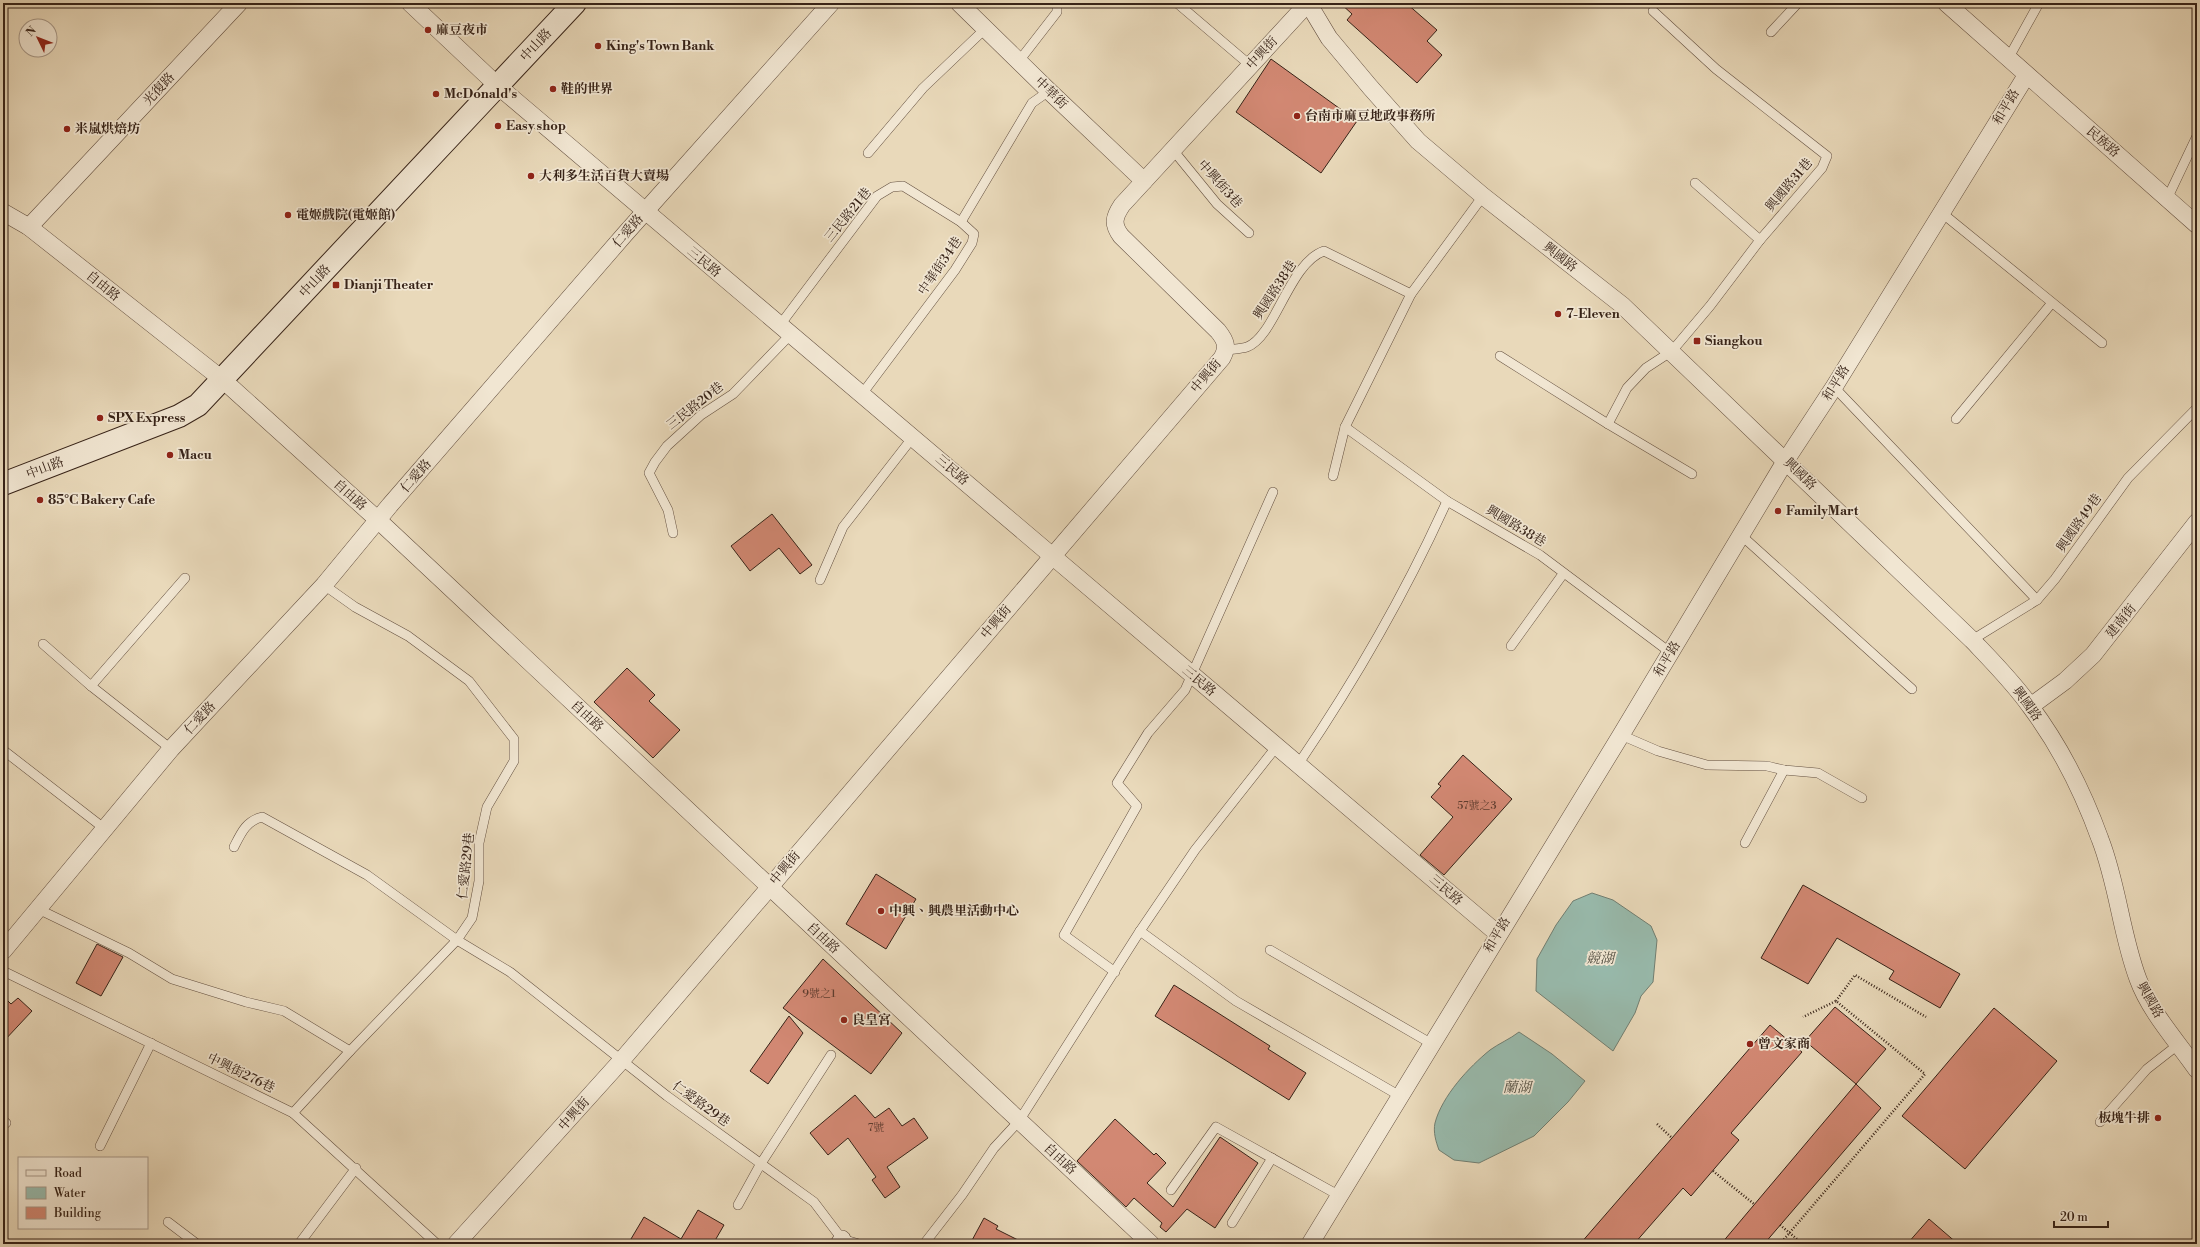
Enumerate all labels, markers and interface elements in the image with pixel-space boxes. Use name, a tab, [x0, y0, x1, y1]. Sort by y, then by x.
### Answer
north arrow	[18, 18, 58, 58]
place label: 麻豆夜市	[436, 22, 488, 38]
text: N	[23, 24, 40, 40]
marker: 麻豆夜市	[423, 25, 433, 35]
street label: 中山路	[517, 25, 555, 65]
street label: 中興街	[1243, 33, 1281, 73]
place label: King's Town Bank	[606, 38, 715, 54]
marker: King's Town Bank	[593, 41, 603, 51]
street label: 光復路	[140, 69, 178, 109]
street label: 中華街	[1031, 74, 1071, 112]
place label: 鞋的世界	[561, 81, 613, 97]
marker: 鞋的世界	[548, 84, 558, 94]
place label: McDonald's	[444, 86, 518, 102]
street label: 和平路	[1989, 86, 2023, 128]
marker: McDonald's	[431, 89, 441, 99]
place label: 台南市麻豆地政事務所	[1305, 108, 1436, 124]
marker: 台南市麻豆地政事務所	[1292, 111, 1302, 121]
place label: Easy shop	[506, 118, 566, 134]
place label: 米嵐烘焙坊	[75, 121, 140, 137]
marker: Easy shop	[493, 121, 503, 131]
street label: 民族路	[2083, 123, 2123, 161]
marker: 米嵐烘焙坊	[62, 124, 72, 134]
street label: 興國路31巷	[1762, 155, 1816, 215]
street label: 中興街3巷	[1194, 157, 1246, 211]
place label: 大利多生活百貨大賣場	[539, 168, 669, 184]
marker: 大利多生活百貨大賣場	[526, 171, 536, 181]
street label: 三民路21巷	[821, 185, 875, 245]
place label: 電姬戲院(電姬館)	[296, 207, 395, 223]
marker: 電姬戲院(電姬館)	[283, 210, 293, 220]
street label: 仁愛路	[609, 211, 647, 251]
street label: 中華街34巷	[915, 234, 965, 298]
street label: 興國路	[1540, 239, 1580, 275]
street label: 三民路	[684, 243, 724, 281]
street label: 興國路38巷	[1250, 257, 1300, 323]
street label: 中山路	[296, 261, 334, 301]
street label: 自由路	[83, 268, 123, 304]
place label: Dianji Theater	[344, 277, 434, 293]
marker: Dianji Theater	[331, 280, 341, 290]
place label: 7-Eleven	[1566, 306, 1620, 322]
marker: 7-Eleven	[1553, 309, 1563, 319]
place label: Siangkou	[1705, 333, 1762, 349]
marker: Siangkou	[1692, 336, 1702, 346]
street label: 中興街	[1187, 356, 1225, 396]
street label: 和平路	[1819, 362, 1853, 404]
street label: 三民路20巷	[663, 379, 727, 433]
place label: SPX Express	[108, 410, 186, 426]
marker: SPX Express	[95, 413, 105, 423]
place label: Macu	[178, 447, 212, 463]
marker: Macu	[165, 450, 175, 460]
street label: 三民路	[932, 451, 972, 489]
street label: 中山路	[24, 454, 66, 482]
street label: 興國路	[1780, 455, 1820, 493]
street label: 仁愛路	[397, 456, 435, 496]
street label: 自由路	[330, 476, 370, 514]
street label: 興國路49巷	[2053, 491, 2105, 555]
place label: 85°C Bakery Cafe	[48, 492, 155, 508]
marker: 85°C Bakery Cafe	[35, 495, 45, 505]
street label: 興國路38巷	[1483, 502, 1549, 550]
place label: FamilyMart	[1786, 503, 1859, 519]
marker: FamilyMart	[1773, 506, 1783, 516]
street label: 建南街	[2103, 601, 2139, 641]
street label: 中興街	[977, 602, 1015, 642]
street label: 和平路	[1650, 638, 1684, 680]
street label: 三民路	[1179, 662, 1219, 700]
street label: 興國路	[2009, 684, 2045, 724]
street label: 自由路	[567, 697, 607, 735]
street label: 仁愛路	[181, 698, 219, 738]
house number: 57號之3	[1457, 799, 1497, 813]
street label: 仁愛路29巷	[455, 832, 477, 900]
street label: 中興街	[766, 848, 804, 888]
street label: 三民路	[1426, 871, 1466, 909]
place label: 中興、興農里活動中心	[889, 903, 1019, 919]
marker: 中興、興農里活動中心	[876, 906, 886, 916]
street label: 和平路	[1480, 914, 1514, 956]
street label: 自由路	[803, 919, 843, 957]
water label: 競湖	[1586, 950, 1617, 968]
street label: 興國路	[2133, 979, 2167, 1021]
house number: 9號之1	[802, 987, 836, 1001]
place label: 良皇宮	[852, 1012, 891, 1028]
marker: 良皇宮	[839, 1015, 849, 1025]
place label: 曾文家商	[1758, 1036, 1810, 1052]
marker: 曾文家商	[1745, 1039, 1755, 1049]
street label: 中興街276巷	[205, 1050, 277, 1096]
street label: 仁愛路29巷	[669, 1078, 733, 1130]
water label: 蘭湖	[1503, 1079, 1534, 1097]
street label: 中興街	[555, 1094, 593, 1134]
place label: 板塊牛排	[2098, 1110, 2150, 1126]
marker: 板塊牛排	[2153, 1113, 2163, 1123]
house number: 7號	[868, 1121, 884, 1135]
street label: 自由路	[1040, 1140, 1080, 1178]
legend	[18, 1157, 148, 1229]
text: Road	[54, 1166, 82, 1181]
text: Water	[53, 1186, 86, 1201]
scale bar	[2054, 1203, 2108, 1229]
text: Building	[53, 1206, 102, 1221]
text: 20 m	[2060, 1210, 2088, 1225]

